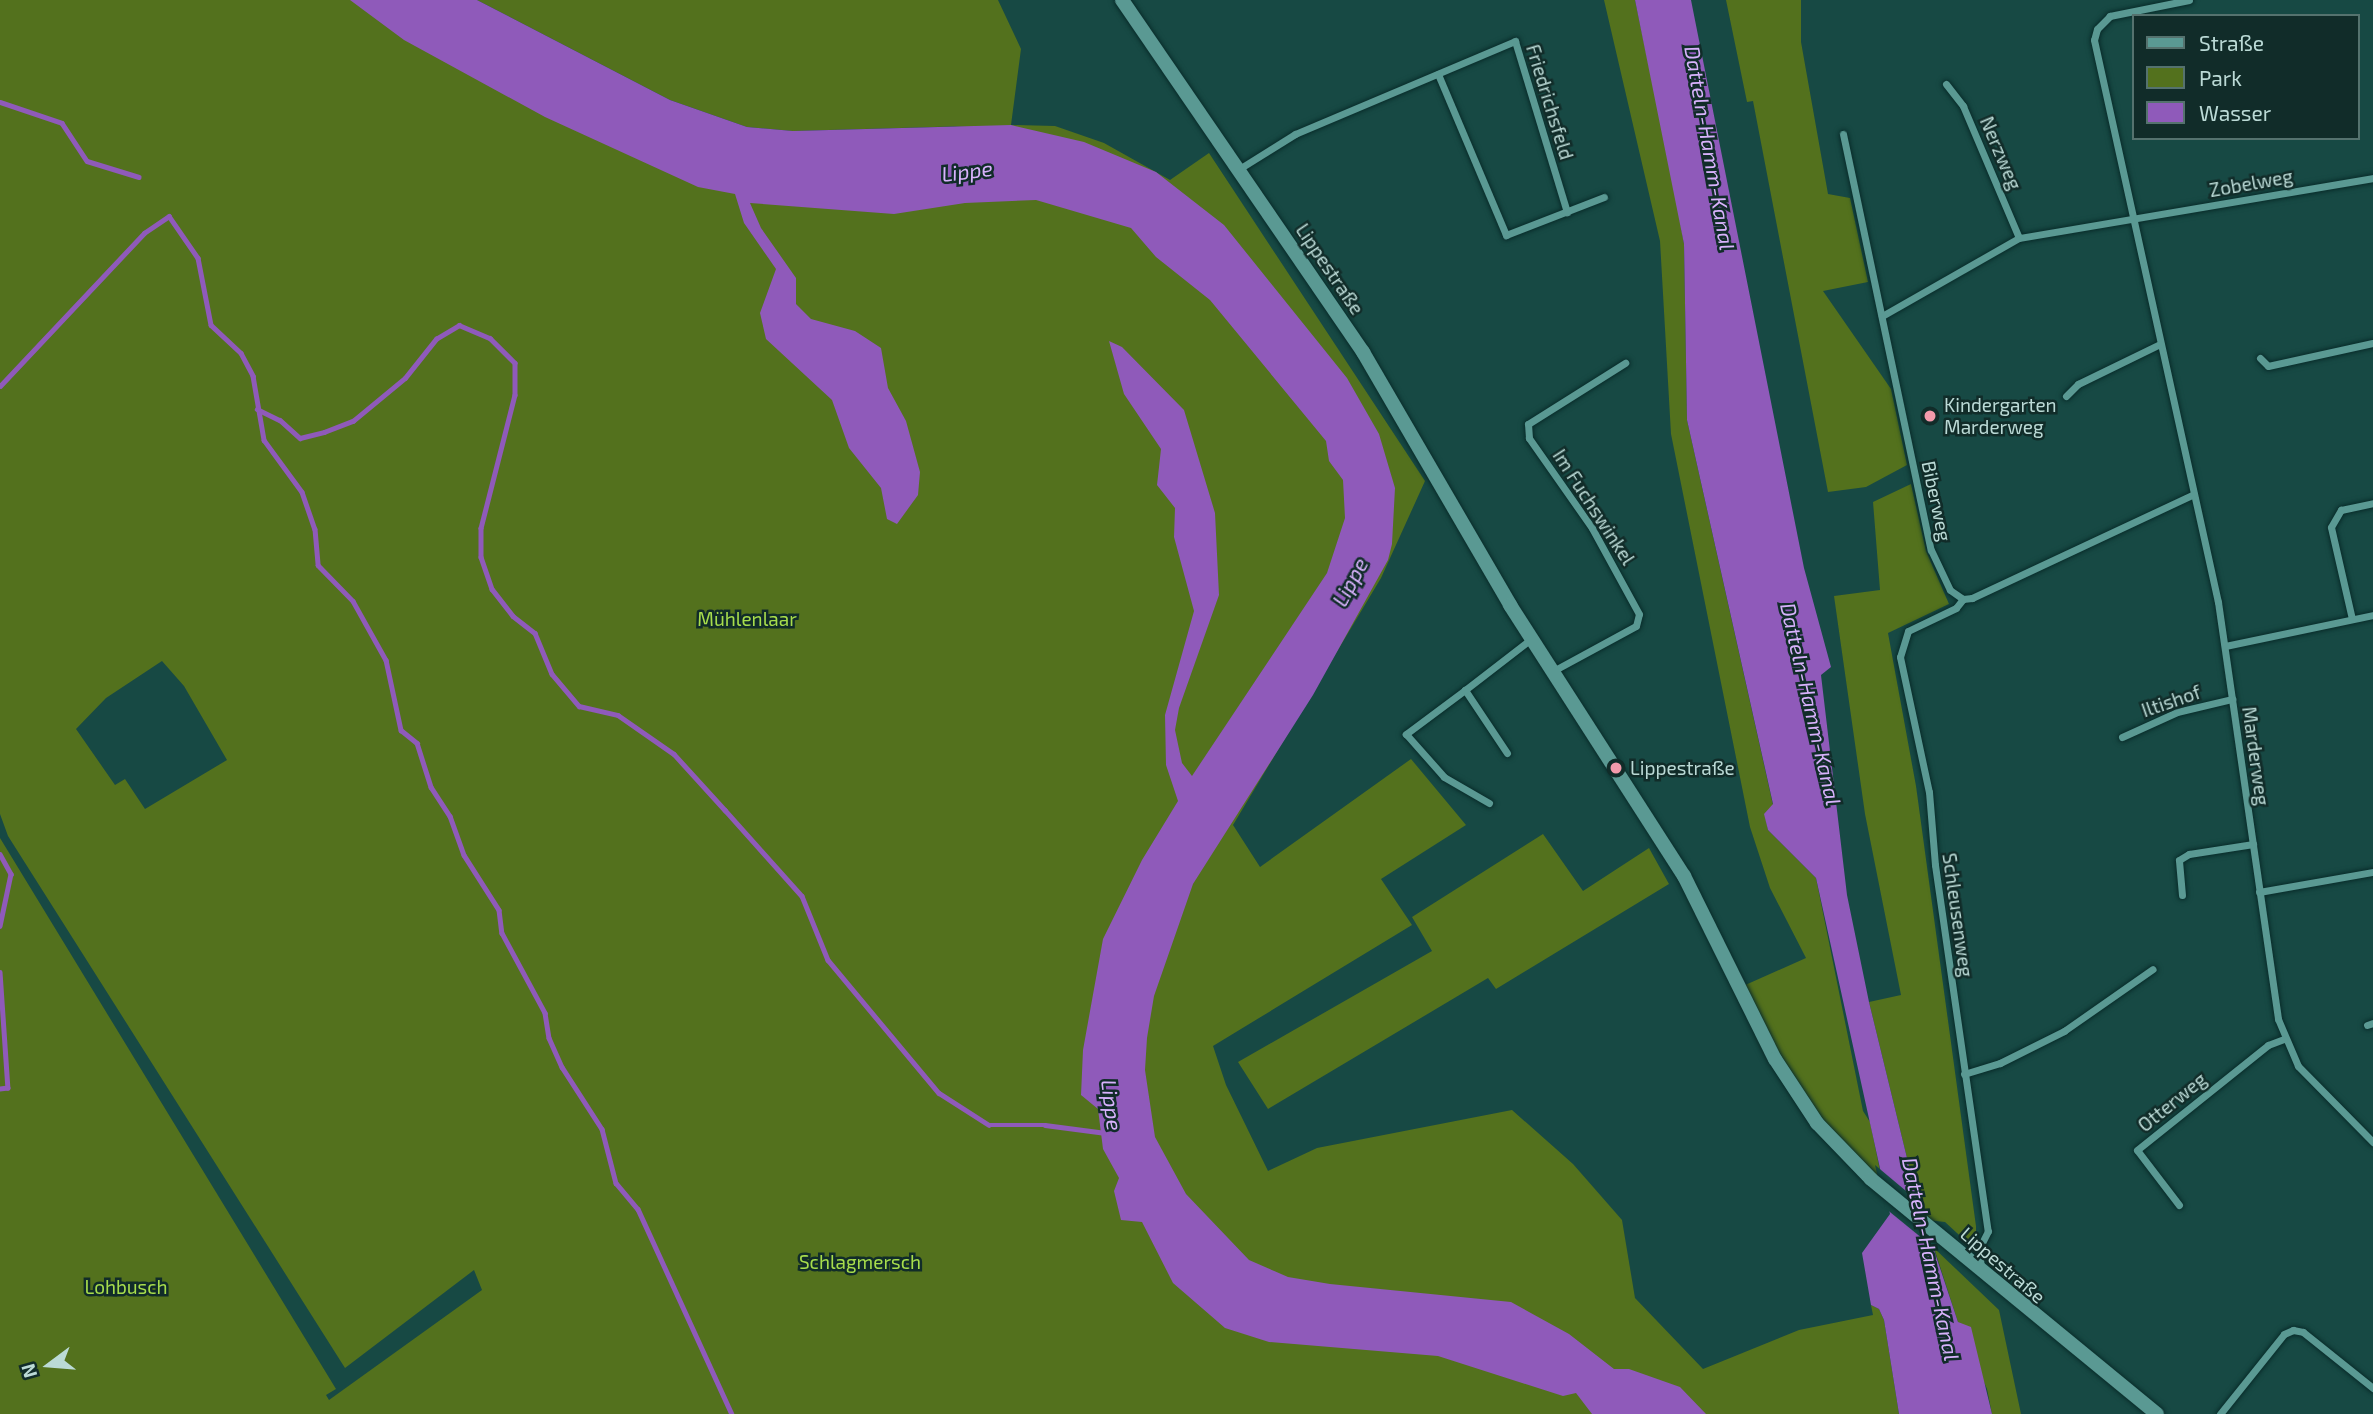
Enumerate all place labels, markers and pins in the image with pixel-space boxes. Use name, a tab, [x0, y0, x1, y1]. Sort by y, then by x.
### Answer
place label: Kindergarten Marderweg	[1944, 394, 2057, 438]
marker: Kindergarten Marderweg	[1922, 408, 1938, 424]
place label: Lippestraße	[1630, 757, 1735, 779]
marker: Lippestraße	[1608, 760, 1624, 776]

